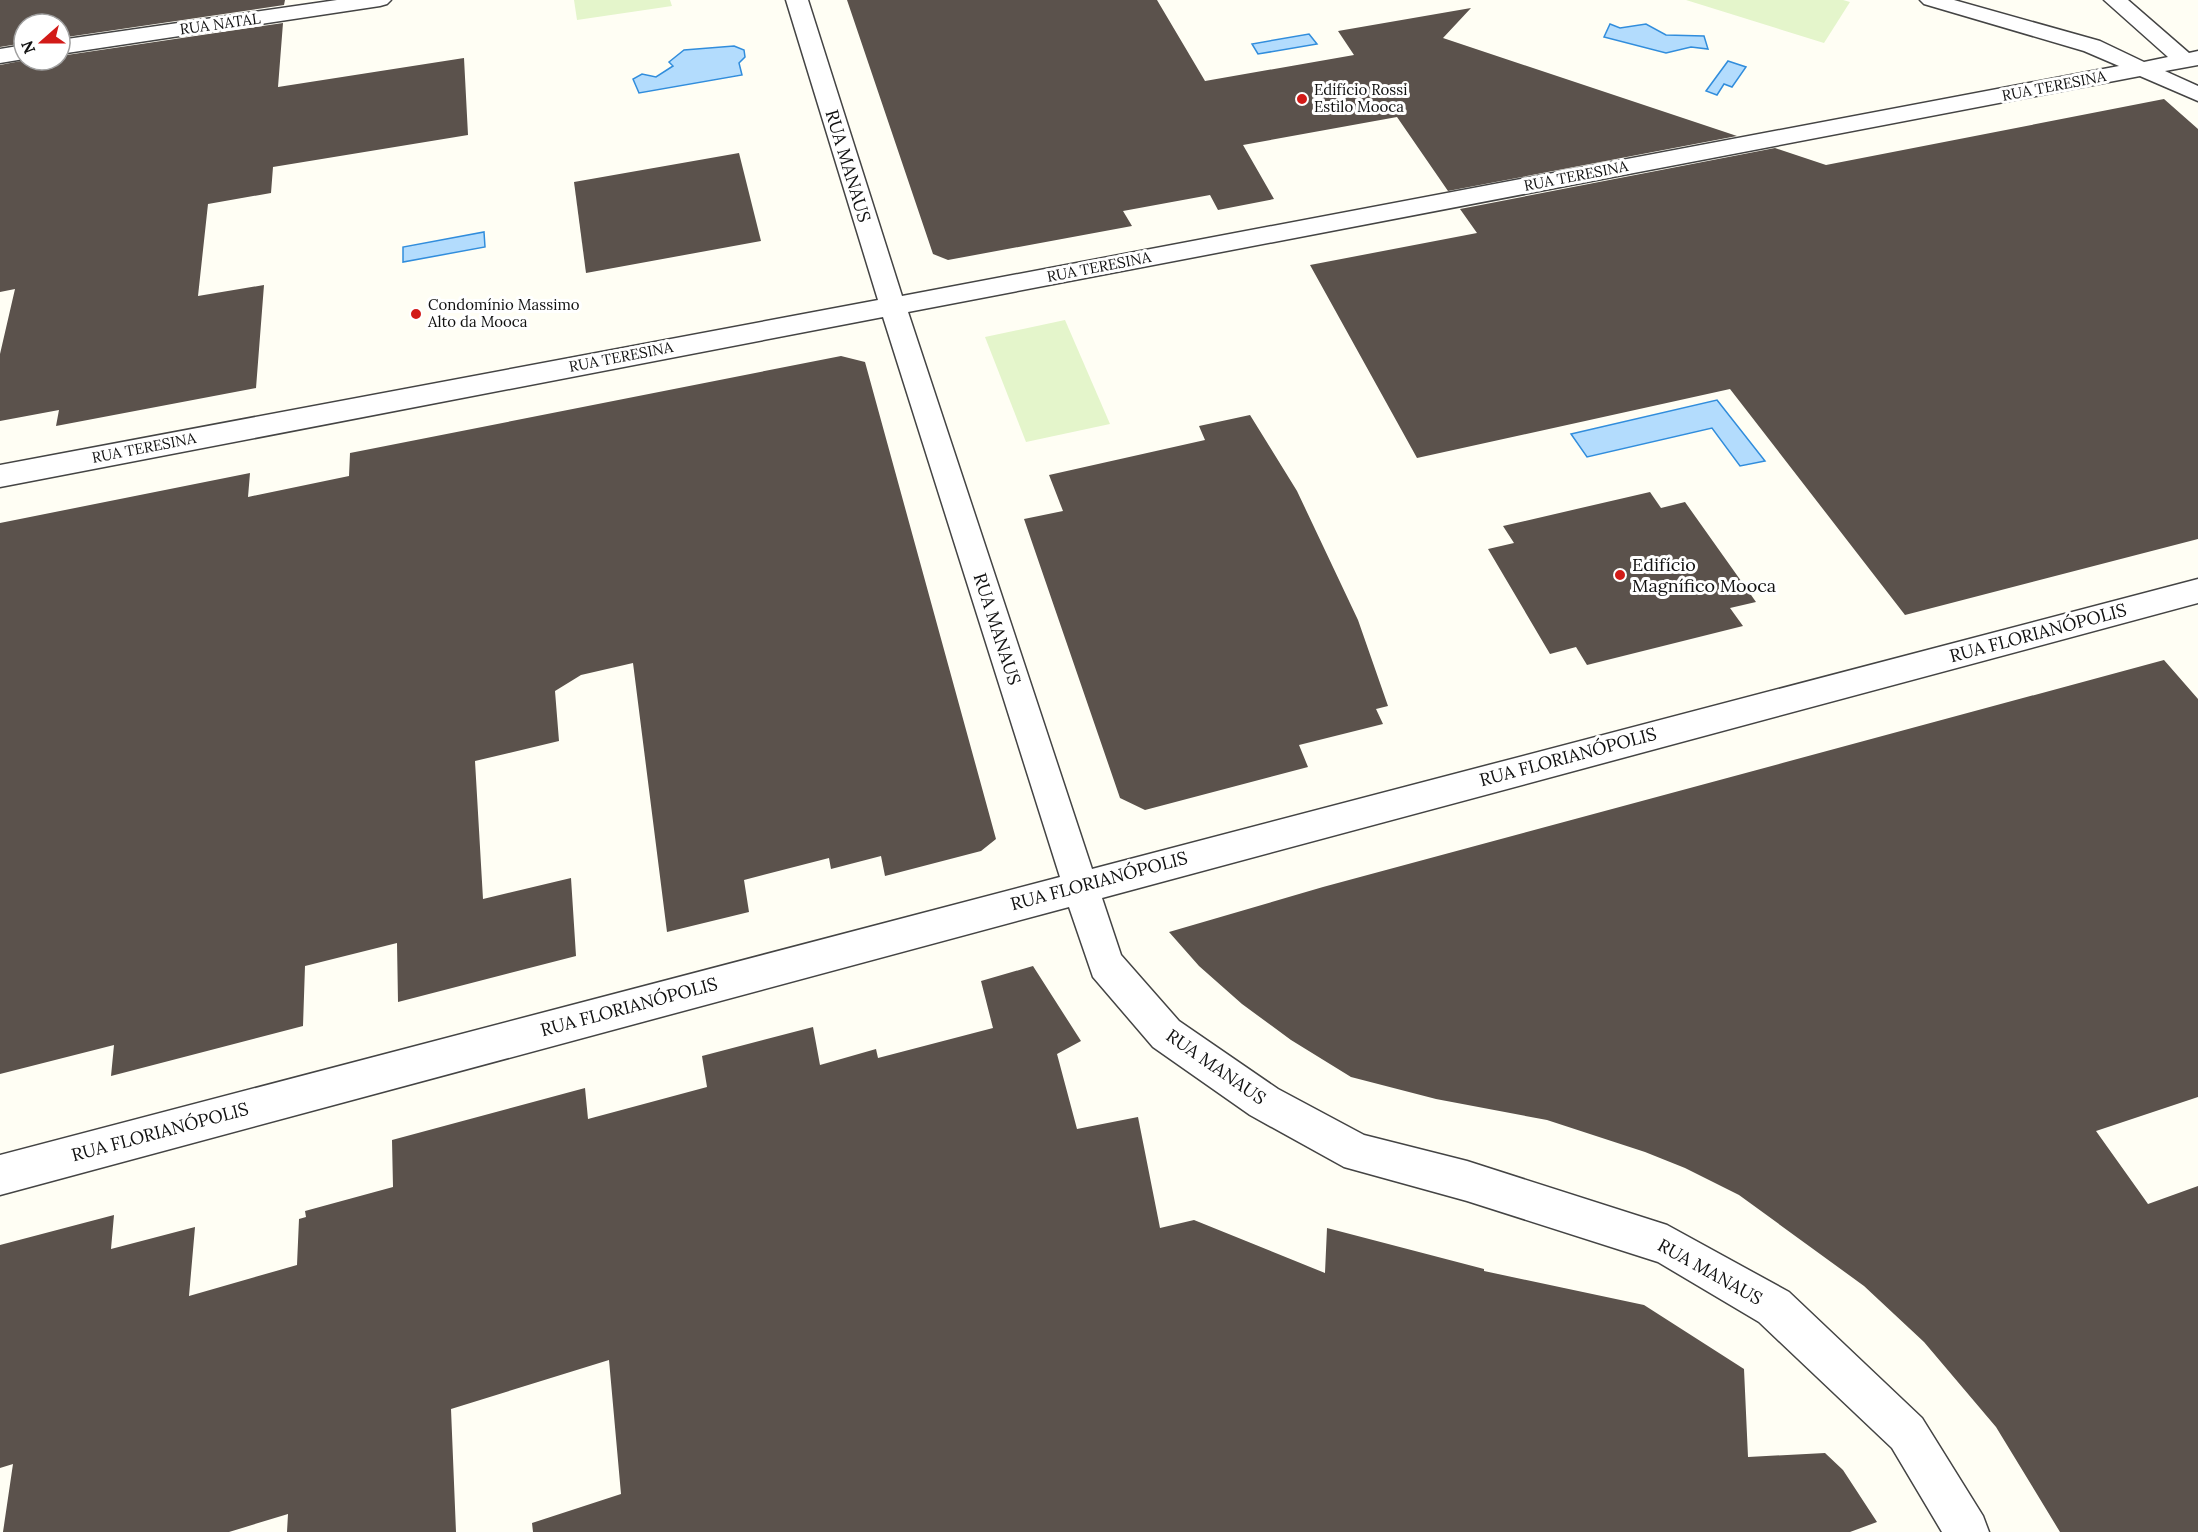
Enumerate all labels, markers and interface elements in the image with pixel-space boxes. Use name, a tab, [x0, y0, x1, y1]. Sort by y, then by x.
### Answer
street label: RUA NATAL	[178, 8, 262, 39]
north arrow	[12, 12, 72, 72]
text: N	[16, 38, 40, 57]
street label: RUA TERESINA	[2000, 66, 2108, 105]
place label: Edifício Rossi Estilo Mooca	[1314, 80, 1407, 116]
marker: Edifício Rossi Estilo Mooca	[1295, 92, 1309, 106]
street label: RUA MANAUS	[820, 107, 877, 225]
street label: RUA TERESINA	[1522, 156, 1630, 195]
street label: RUA TERESINA	[1045, 247, 1153, 286]
place label: Condomínio Massimo Alto da Mooca	[427, 295, 580, 331]
marker: Condomínio Massimo Alto da Mooca	[409, 307, 423, 321]
street label: RUA TERESINA	[567, 337, 675, 376]
street label: RUA TERESINA	[90, 428, 198, 467]
place label: Edifício Magnífico Mooca	[1632, 553, 1776, 597]
marker: Edifício Magnífico Mooca	[1613, 568, 1627, 582]
street label: RUA MANAUS	[969, 570, 1026, 688]
street label: RUA FLORIANÓPOLIS	[1947, 598, 2129, 667]
street label: RUA FLORIANÓPOLIS	[1477, 722, 1659, 791]
street label: RUA FLORIANÓPOLIS	[1008, 846, 1190, 915]
street label: RUA FLORIANÓPOLIS	[538, 972, 720, 1041]
street label: RUA MANAUS	[1162, 1024, 1271, 1109]
street label: RUA FLORIANÓPOLIS	[69, 1097, 251, 1166]
street label: RUA MANAUS	[1654, 1233, 1767, 1310]

